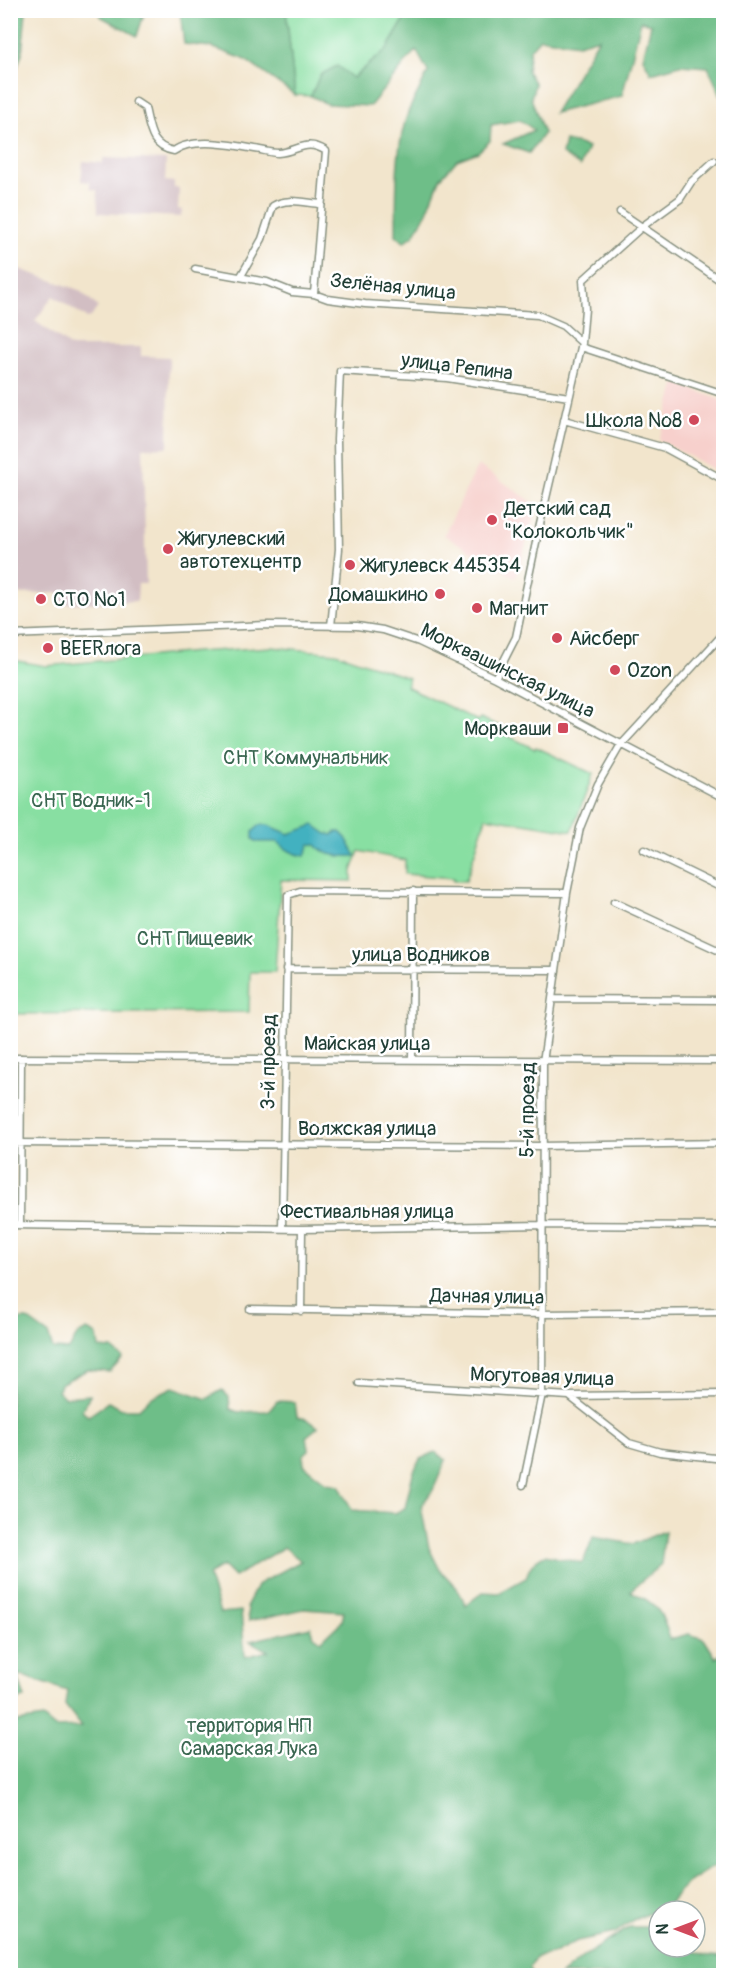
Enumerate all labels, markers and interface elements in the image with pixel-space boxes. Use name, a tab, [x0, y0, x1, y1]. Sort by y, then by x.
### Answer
street label: Зелёная улица	[329, 267, 457, 306]
street label: улица Репина	[399, 347, 514, 386]
place label: Школа №8	[586, 408, 682, 433]
marker: Школа №8	[687, 413, 701, 427]
place label: Детский сад "Колокольчик"	[503, 496, 634, 544]
marker: Детский сад "Колокольчик"	[485, 513, 499, 527]
place label: Жигулевский автотехцентр	[177, 526, 302, 574]
marker: Жигулевский автотехцентр	[161, 542, 175, 556]
place label: Жигулевск 445354	[359, 553, 521, 578]
marker: Жигулевск 445354	[343, 558, 357, 572]
place label: Домашкино	[328, 582, 428, 607]
place label: СТО №1	[53, 587, 126, 612]
marker: Домашкино	[433, 587, 447, 601]
marker: СТО №1	[34, 592, 48, 606]
place label: Магнит	[489, 596, 548, 621]
marker: Магнит	[470, 601, 484, 615]
street label: Морквашинская улица	[417, 617, 599, 723]
place label: Айсберг	[569, 626, 640, 651]
marker: Айсберг	[550, 631, 564, 645]
place label: BEERлога	[60, 636, 141, 661]
marker: BEERлога	[41, 641, 55, 655]
place label: Ozon	[627, 658, 672, 683]
marker: Ozon	[608, 663, 622, 677]
place label: Моркваши	[464, 716, 551, 741]
marker: Моркваши	[556, 721, 570, 735]
park label: СНТ Коммунальник	[223, 745, 389, 770]
park label: СНТ Водник-1	[31, 788, 151, 813]
park label: СНТ Пищевик	[137, 926, 253, 951]
street label: улица Водников	[351, 942, 490, 967]
street label: 3-й проезд	[255, 1014, 282, 1110]
street label: Майская улица	[304, 1031, 430, 1056]
street label: 5-й проезд	[514, 1062, 541, 1158]
street label: Волжская улица	[298, 1116, 436, 1141]
street label: Фестивальная улица	[280, 1199, 454, 1224]
street label: Дачная улица	[429, 1283, 544, 1310]
street label: Могутовая улица	[470, 1361, 614, 1392]
park label: территория НП Самарская Лука	[180, 1713, 318, 1761]
north arrow	[647, 1899, 707, 1959]
text: N	[653, 1923, 673, 1934]

